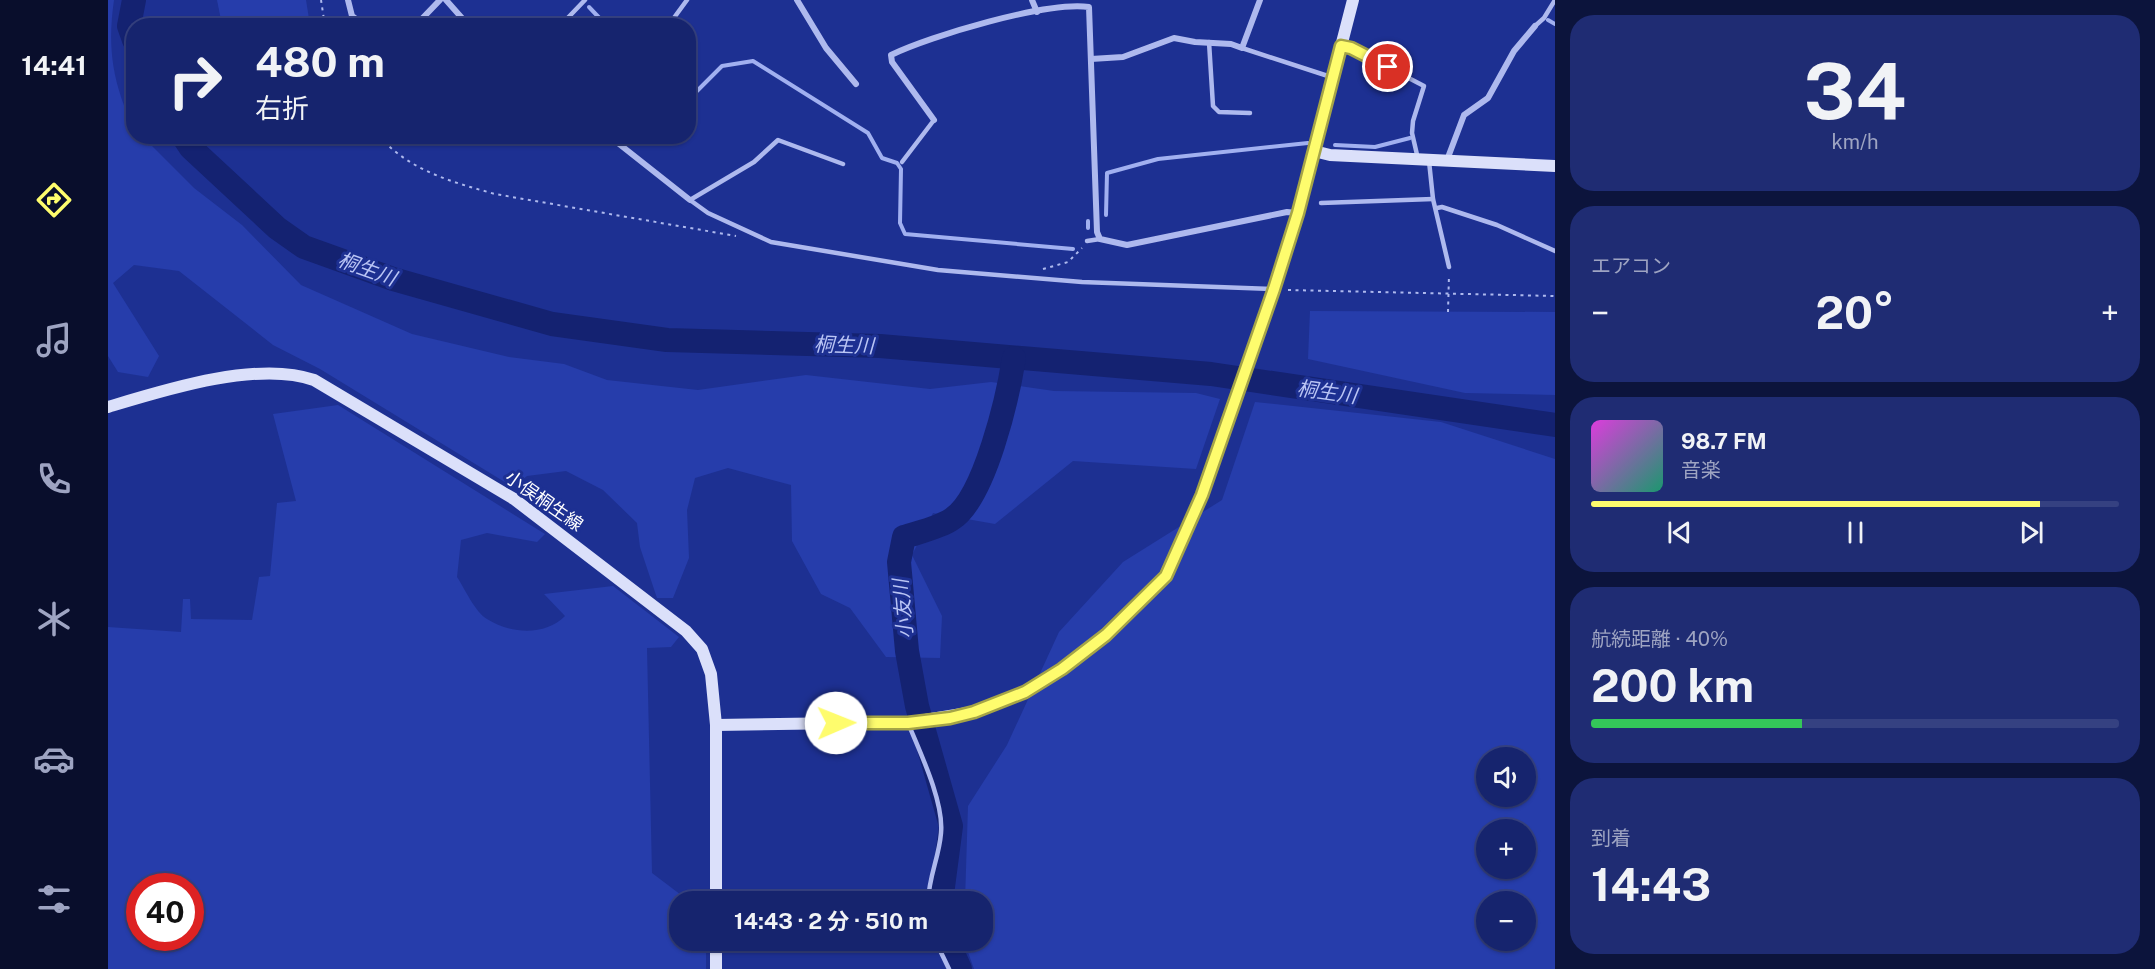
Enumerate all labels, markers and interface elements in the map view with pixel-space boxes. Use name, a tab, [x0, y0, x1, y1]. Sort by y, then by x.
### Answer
text: 480 m	[255, 37, 385, 86]
pin	[1362, 41, 1413, 92]
icon: right	[156, 42, 234, 120]
text: 34	[1804, 45, 1906, 137]
text: 14:41	[21, 49, 87, 81]
icon: arrive	[1371, 50, 1404, 83]
text: 右折	[255, 92, 309, 124]
text: km/h	[1831, 130, 1879, 154]
icon: directions	[33, 179, 75, 221]
water label: 桐生川	[335, 247, 401, 291]
text: エアコン	[1591, 254, 1671, 278]
text: 20°	[1816, 286, 1894, 339]
text: −	[1591, 294, 1609, 332]
text: +	[2101, 294, 2119, 332]
icon: music	[33, 319, 75, 361]
water label: 桐生川	[814, 332, 876, 358]
water label: 桐生川	[1296, 376, 1360, 408]
text: 98.7 FM	[1681, 428, 1767, 454]
icon: phone	[33, 458, 75, 500]
text: 音楽	[1681, 458, 1721, 482]
street label: 小俣桐生線	[501, 466, 587, 535]
icon: previous	[1663, 516, 1696, 549]
icon: pause	[1839, 516, 1872, 549]
icon: next	[2015, 516, 2048, 549]
water label: 小友川	[888, 576, 918, 640]
icon: climate	[33, 598, 75, 640]
text: 航続距離 · 40%	[1591, 627, 1728, 651]
text: 200 km	[1591, 659, 1754, 712]
position arrow	[804, 691, 868, 755]
icon: car	[33, 738, 75, 780]
map controls	[1476, 747, 1536, 951]
button: sound	[1476, 747, 1536, 807]
button: +	[1476, 819, 1536, 879]
text: 到着	[1591, 826, 1631, 850]
text: 14:43	[1591, 858, 1711, 911]
speed limit sign: 40	[126, 873, 204, 951]
icon: filters	[33, 878, 75, 920]
button: −	[1476, 891, 1536, 951]
text: 14:43 · 2 分 · 510 m	[734, 908, 928, 934]

